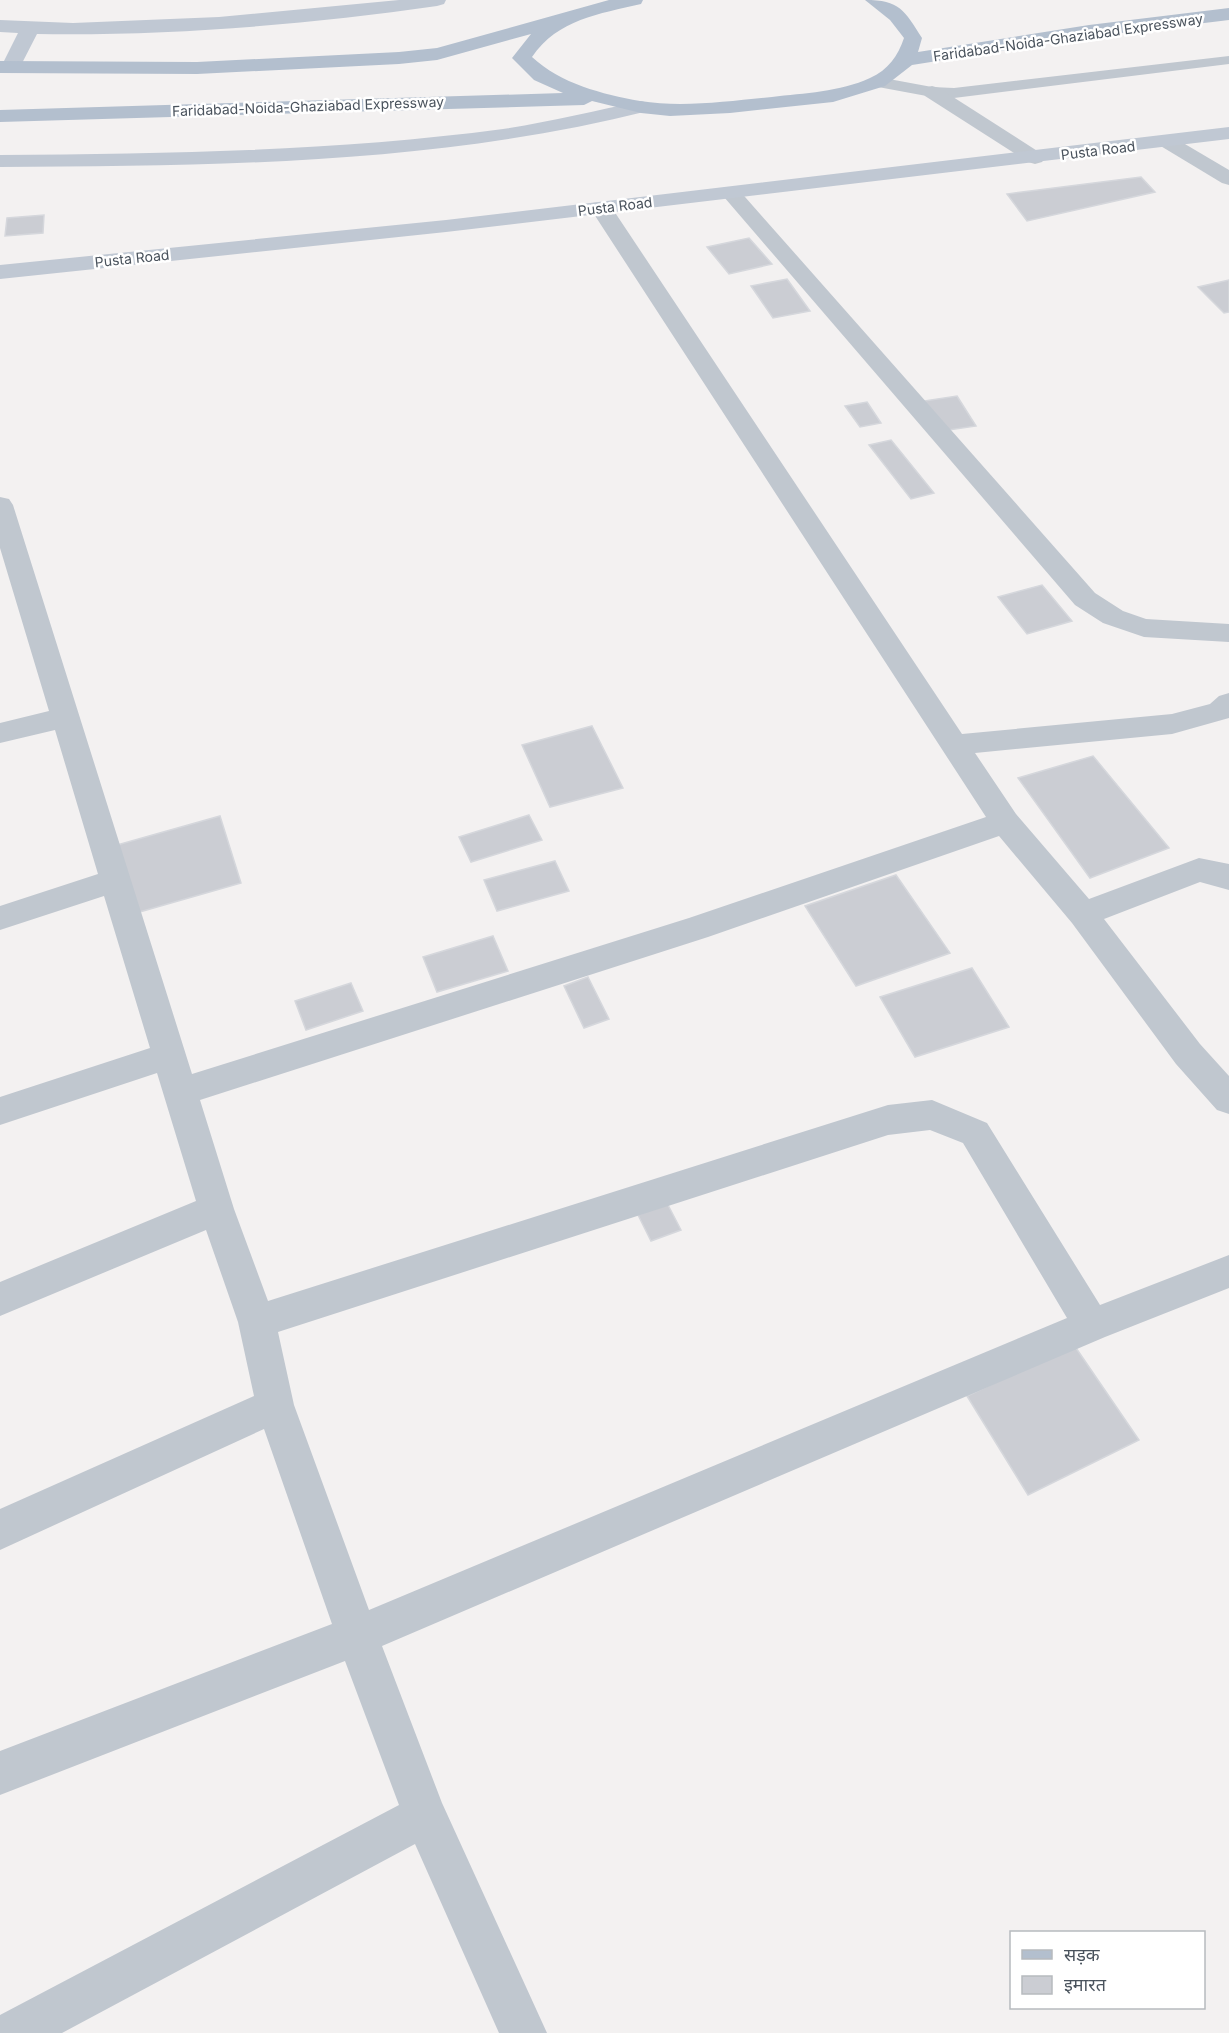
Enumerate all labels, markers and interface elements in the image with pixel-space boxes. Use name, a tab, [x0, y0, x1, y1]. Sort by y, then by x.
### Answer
street label: Faridabad-Noida-Ghaziabad Expressway	[932, 10, 1204, 64]
street label: Faridabad-Noida-Ghaziabad Expressway	[172, 93, 444, 119]
street label: Pusta Road	[1060, 137, 1136, 163]
street label: Pusta Road	[577, 193, 653, 219]
street label: Pusta Road	[94, 246, 170, 270]
legend	[1010, 1931, 1205, 2009]
text: सड़क	[1064, 1944, 1101, 1965]
text: इमारत	[1064, 1974, 1107, 1995]

